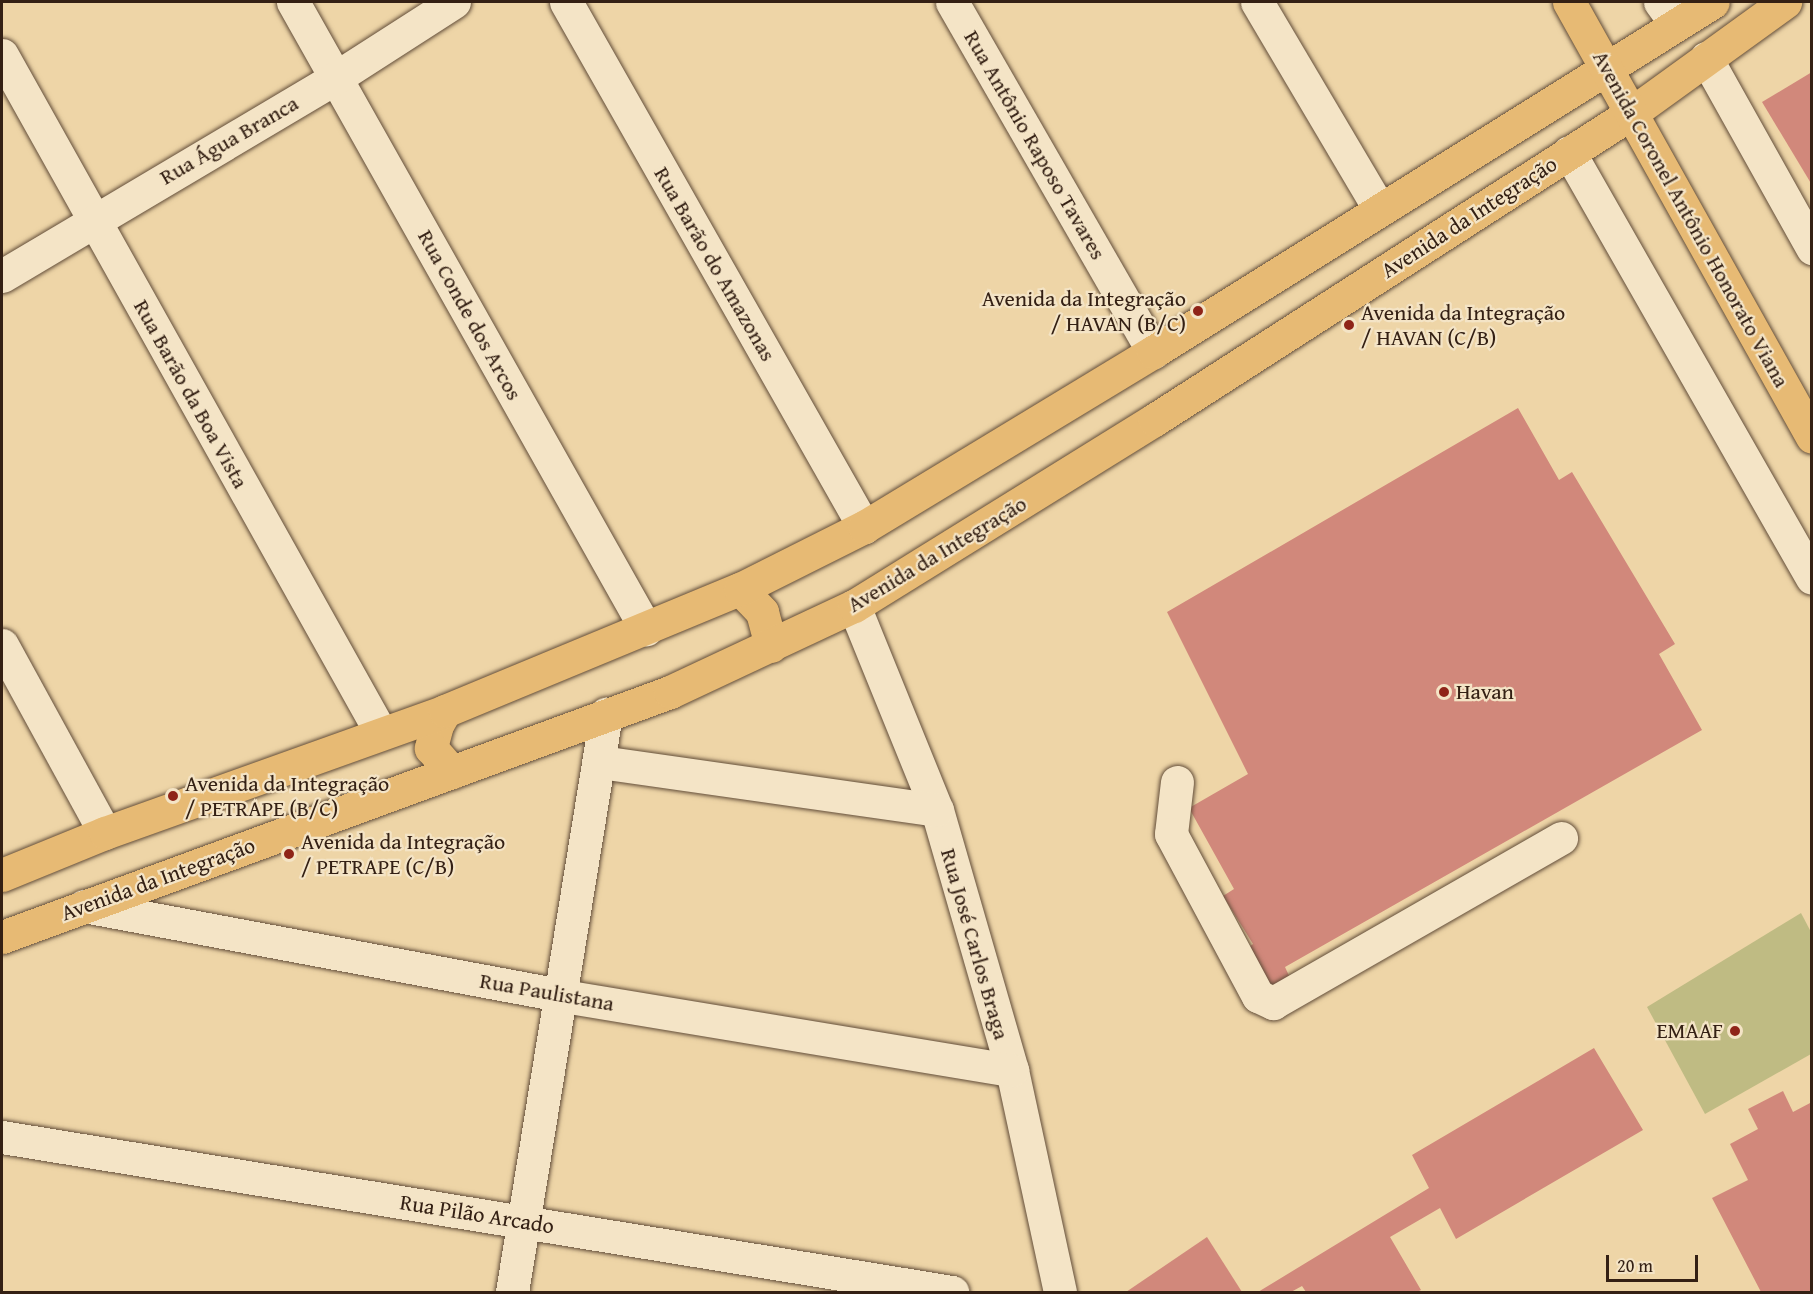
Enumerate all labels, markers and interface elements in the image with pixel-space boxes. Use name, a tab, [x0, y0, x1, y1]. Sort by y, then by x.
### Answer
street label: Rua Antônio Raposo Tavares	[958, 26, 1112, 264]
street label: Avenida Coronel Antônio Honorato Viana	[1587, 46, 1795, 392]
street label: Rua Água Branca	[155, 90, 303, 190]
street label: Avenida da Integração	[1376, 150, 1562, 284]
street label: Rua Barão do Amazonas	[649, 162, 781, 366]
street label: Rua Conde dos Arcos	[412, 225, 528, 405]
place label: Avenida da Integração / HAVAN (B/C)	[982, 285, 1186, 336]
street label: Rua Barão da Boa Vista	[128, 295, 254, 493]
place label: Avenida da Integração / HAVAN (C/B)	[1361, 299, 1565, 350]
marker: Avenida da Integração / HAVAN (B/C)	[1191, 304, 1205, 318]
marker: Avenida da Integração / HAVAN (C/B)	[1342, 318, 1356, 332]
street label: Avenida da Integração	[843, 490, 1031, 618]
place label: Havan	[1456, 679, 1514, 705]
marker: Havan	[1437, 685, 1451, 699]
place label: Avenida da Integração / PETRAPE (B/C)	[185, 770, 389, 822]
marker: Avenida da Integração / PETRAPE (B/C)	[166, 789, 180, 803]
place label: Avenida da Integração / PETRAPE (C/B)	[301, 828, 505, 879]
street label: Avenida da Integração	[57, 832, 259, 926]
street label: Rua José Carlos Braga	[935, 846, 1015, 1042]
marker: Avenida da Integração / PETRAPE (C/B)	[282, 847, 296, 861]
street label: Rua Paulistana	[478, 967, 616, 1017]
place label: EMAAF	[1656, 1018, 1723, 1044]
marker: EMAAF	[1728, 1024, 1742, 1038]
street label: Rua Pilão Arcado	[398, 1189, 556, 1239]
scale bar	[1609, 1243, 1700, 1281]
text: 20 m	[1617, 1252, 1653, 1279]

